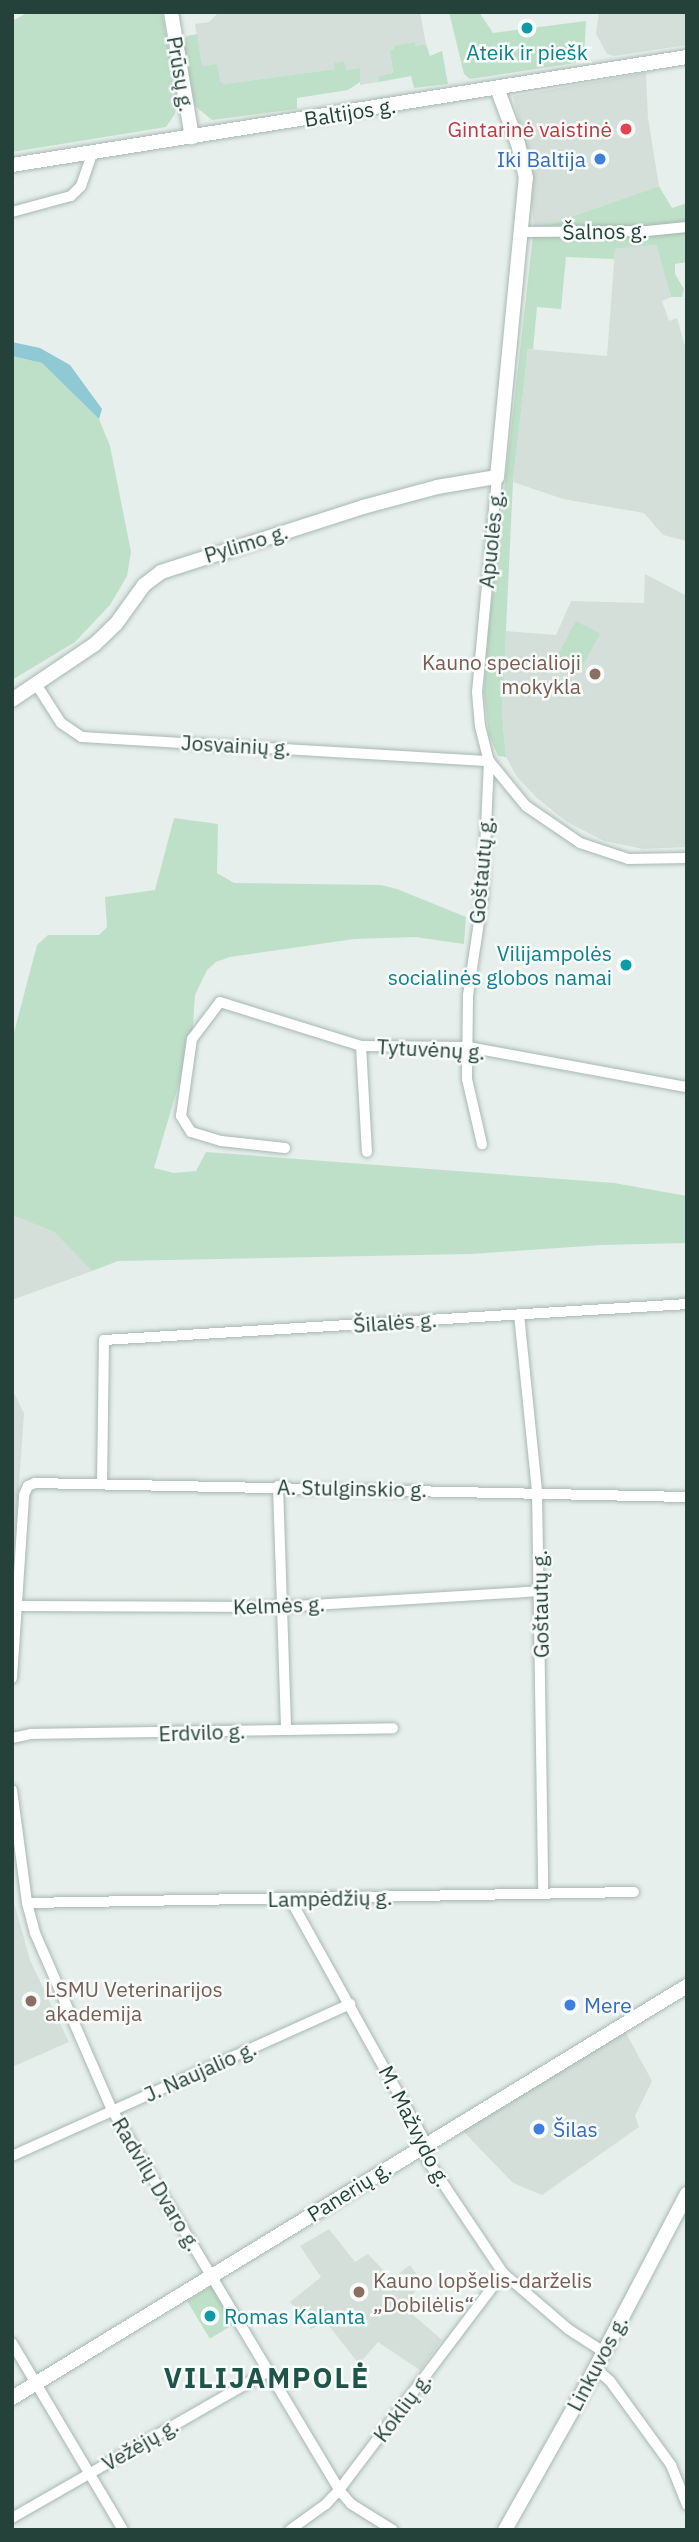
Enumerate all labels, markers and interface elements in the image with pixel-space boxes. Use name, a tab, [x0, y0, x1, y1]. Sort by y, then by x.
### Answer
marker: Ateik ir piešk	[519, 20, 535, 36]
street label: Prūsų g.	[162, 34, 200, 114]
place label: Ateik ir piešk	[466, 39, 588, 65]
street label: Baltijos g.	[302, 92, 398, 132]
place label: Gintarinė vaistinė	[448, 116, 612, 142]
marker: Gintarinė vaistinė	[618, 121, 634, 137]
place label: Iki Baltija	[497, 146, 586, 172]
marker: Iki Baltija	[592, 151, 608, 167]
street label: Šalnos g.	[562, 218, 648, 244]
street label: Apuolės g.	[473, 489, 509, 589]
street label: Pylimo g.	[201, 518, 291, 568]
place label: Kauno specialioji mokykla	[422, 649, 581, 699]
marker: Kauno specialioji mokykla	[587, 666, 603, 682]
street label: Josvainių g.	[180, 730, 292, 760]
street label: Goštautų g.	[464, 815, 498, 925]
place label: Vilijampolės socialinės globos namai	[388, 940, 612, 990]
marker: Vilijampolės socialinės globos namai	[618, 957, 634, 973]
street label: Tytuvėnų g.	[376, 1034, 486, 1064]
street label: Šilalės g.	[352, 1307, 438, 1337]
street label: A. Stulginskio g.	[277, 1474, 427, 1502]
street label: Goštautų g.	[526, 1550, 554, 1658]
street label: Kelmės g.	[233, 1591, 325, 1619]
street label: Erdvilo g.	[158, 1718, 246, 1746]
street label: Lampėdžių g.	[267, 1884, 393, 1912]
place label: LSMU Veterinarijos akademija	[45, 1976, 223, 2026]
place label: Mere	[584, 1992, 632, 2018]
marker: LSMU Veterinarijos akademija	[23, 1993, 39, 2009]
marker: Mere	[562, 1997, 578, 2013]
street label: J. Naujalio g.	[140, 2035, 260, 2107]
street label: M. Mažvydo g.	[374, 2061, 456, 2191]
street label: Radvilų Dvaro g.	[107, 2113, 207, 2255]
place label: Šilas	[553, 2116, 598, 2142]
marker: Šilas	[531, 2121, 547, 2137]
street label: Panerių g.	[302, 2155, 396, 2227]
place label: Kauno lopšelis-darželis „Dobilėlis“	[373, 2267, 592, 2317]
marker: Kauno lopšelis-darželis „Dobilėlis“	[351, 2284, 367, 2300]
place label: Romas Kalanta	[224, 2303, 365, 2329]
marker: Romas Kalanta	[202, 2308, 218, 2324]
street label: Linkuvos g.	[561, 2311, 633, 2415]
district label: VILIJAMPOLĖ	[165, 2361, 369, 2395]
street label: Koklių g.	[368, 2367, 436, 2447]
street label: Vežėjų g.	[97, 2412, 183, 2476]

